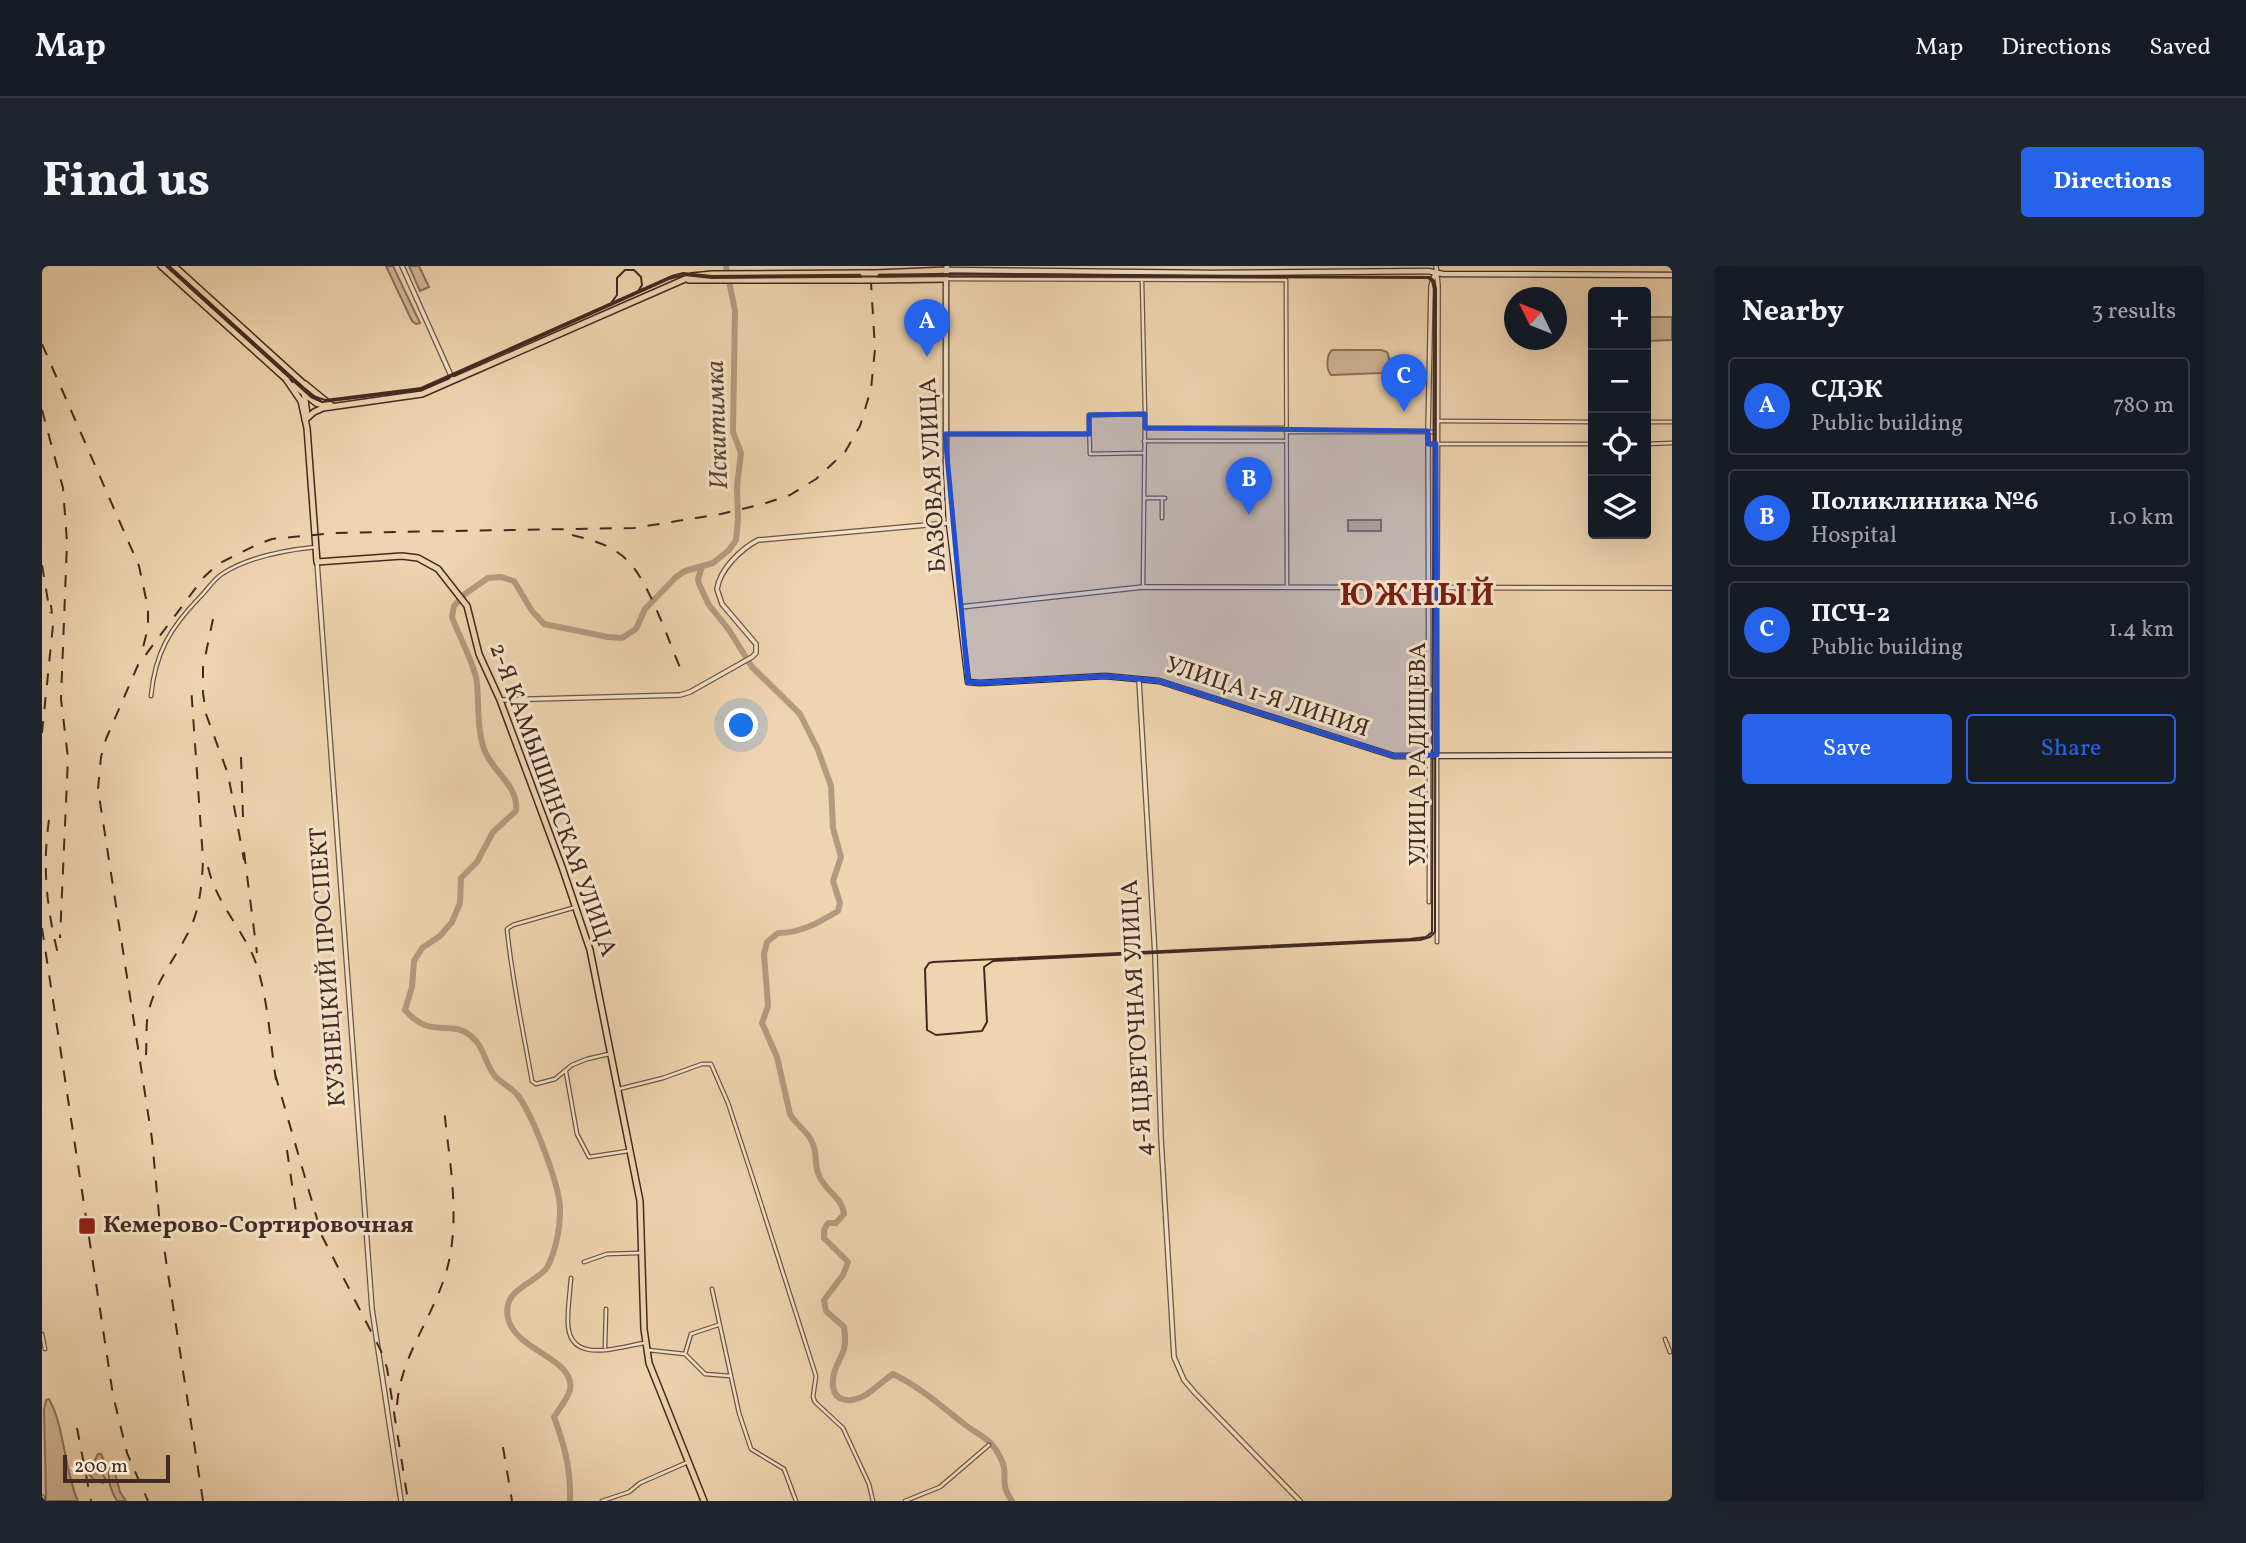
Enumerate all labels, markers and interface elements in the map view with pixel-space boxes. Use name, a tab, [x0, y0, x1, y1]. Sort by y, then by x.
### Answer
text: Map	[35, 25, 106, 71]
text: Map	[1915, 31, 1963, 65]
text: Directions	[2001, 31, 2111, 65]
text: Saved	[2149, 31, 2211, 65]
button: Directions	[2021, 147, 2204, 217]
text: Find us	[42, 148, 210, 217]
north arrow	[1504, 287, 1567, 350]
map controls	[1588, 287, 1651, 539]
button: +	[1588, 287, 1651, 350]
text: Nearby	[1742, 291, 1844, 333]
text: 3 results	[2091, 296, 2176, 328]
pin: A	[904, 299, 950, 357]
button: −	[1588, 350, 1651, 413]
pin: C	[1381, 354, 1427, 412]
water label: Искитимка	[698, 360, 738, 490]
text: СДЭК	[1811, 372, 1883, 408]
street label: БАЗОВАЯ УЛИЦА	[912, 376, 956, 574]
text: A	[1759, 390, 1775, 422]
text: 780 m	[2113, 390, 2174, 422]
text: Public building	[1811, 408, 1963, 440]
button: locate	[1588, 413, 1651, 476]
pin: B	[1226, 457, 1272, 515]
button: layers	[1588, 476, 1651, 539]
text: Поликлиника №6	[1811, 484, 2039, 520]
text: B	[1759, 502, 1775, 534]
text: 1.0 km	[2108, 502, 2174, 534]
text: Hospital	[1811, 520, 1897, 552]
district label: ЮЖНЫЙ	[1340, 575, 1496, 619]
text: ПСЧ-2	[1811, 596, 1890, 632]
text: C	[1760, 614, 1774, 646]
text: 1.4 km	[2108, 614, 2174, 646]
text: Public building	[1811, 632, 1963, 664]
street label: 2-Я КАМЫШИНСКАЯ УЛИЦА	[479, 638, 625, 962]
street label: УЛИЦА РАДИЩЕВА	[1402, 642, 1436, 866]
street label: УЛИЦА 1-Я ЛИНИЯ	[1161, 649, 1373, 747]
your location	[724, 708, 758, 742]
button: Save	[1742, 714, 1952, 784]
button: Share	[1966, 714, 2176, 784]
street label: КУЗНЕЦКИЙ ПРОСПЕКТ	[302, 826, 356, 1108]
street label: 4-Я ЦВЕТОЧНАЯ УЛИЦА	[1114, 878, 1162, 1157]
place label: Кемерово-Сортировочная	[103, 1209, 414, 1243]
marker: Кемерово-Сортировочная	[77, 1216, 97, 1236]
scale bar	[63, 1452, 170, 1484]
text: 200 m	[74, 1454, 128, 1480]

